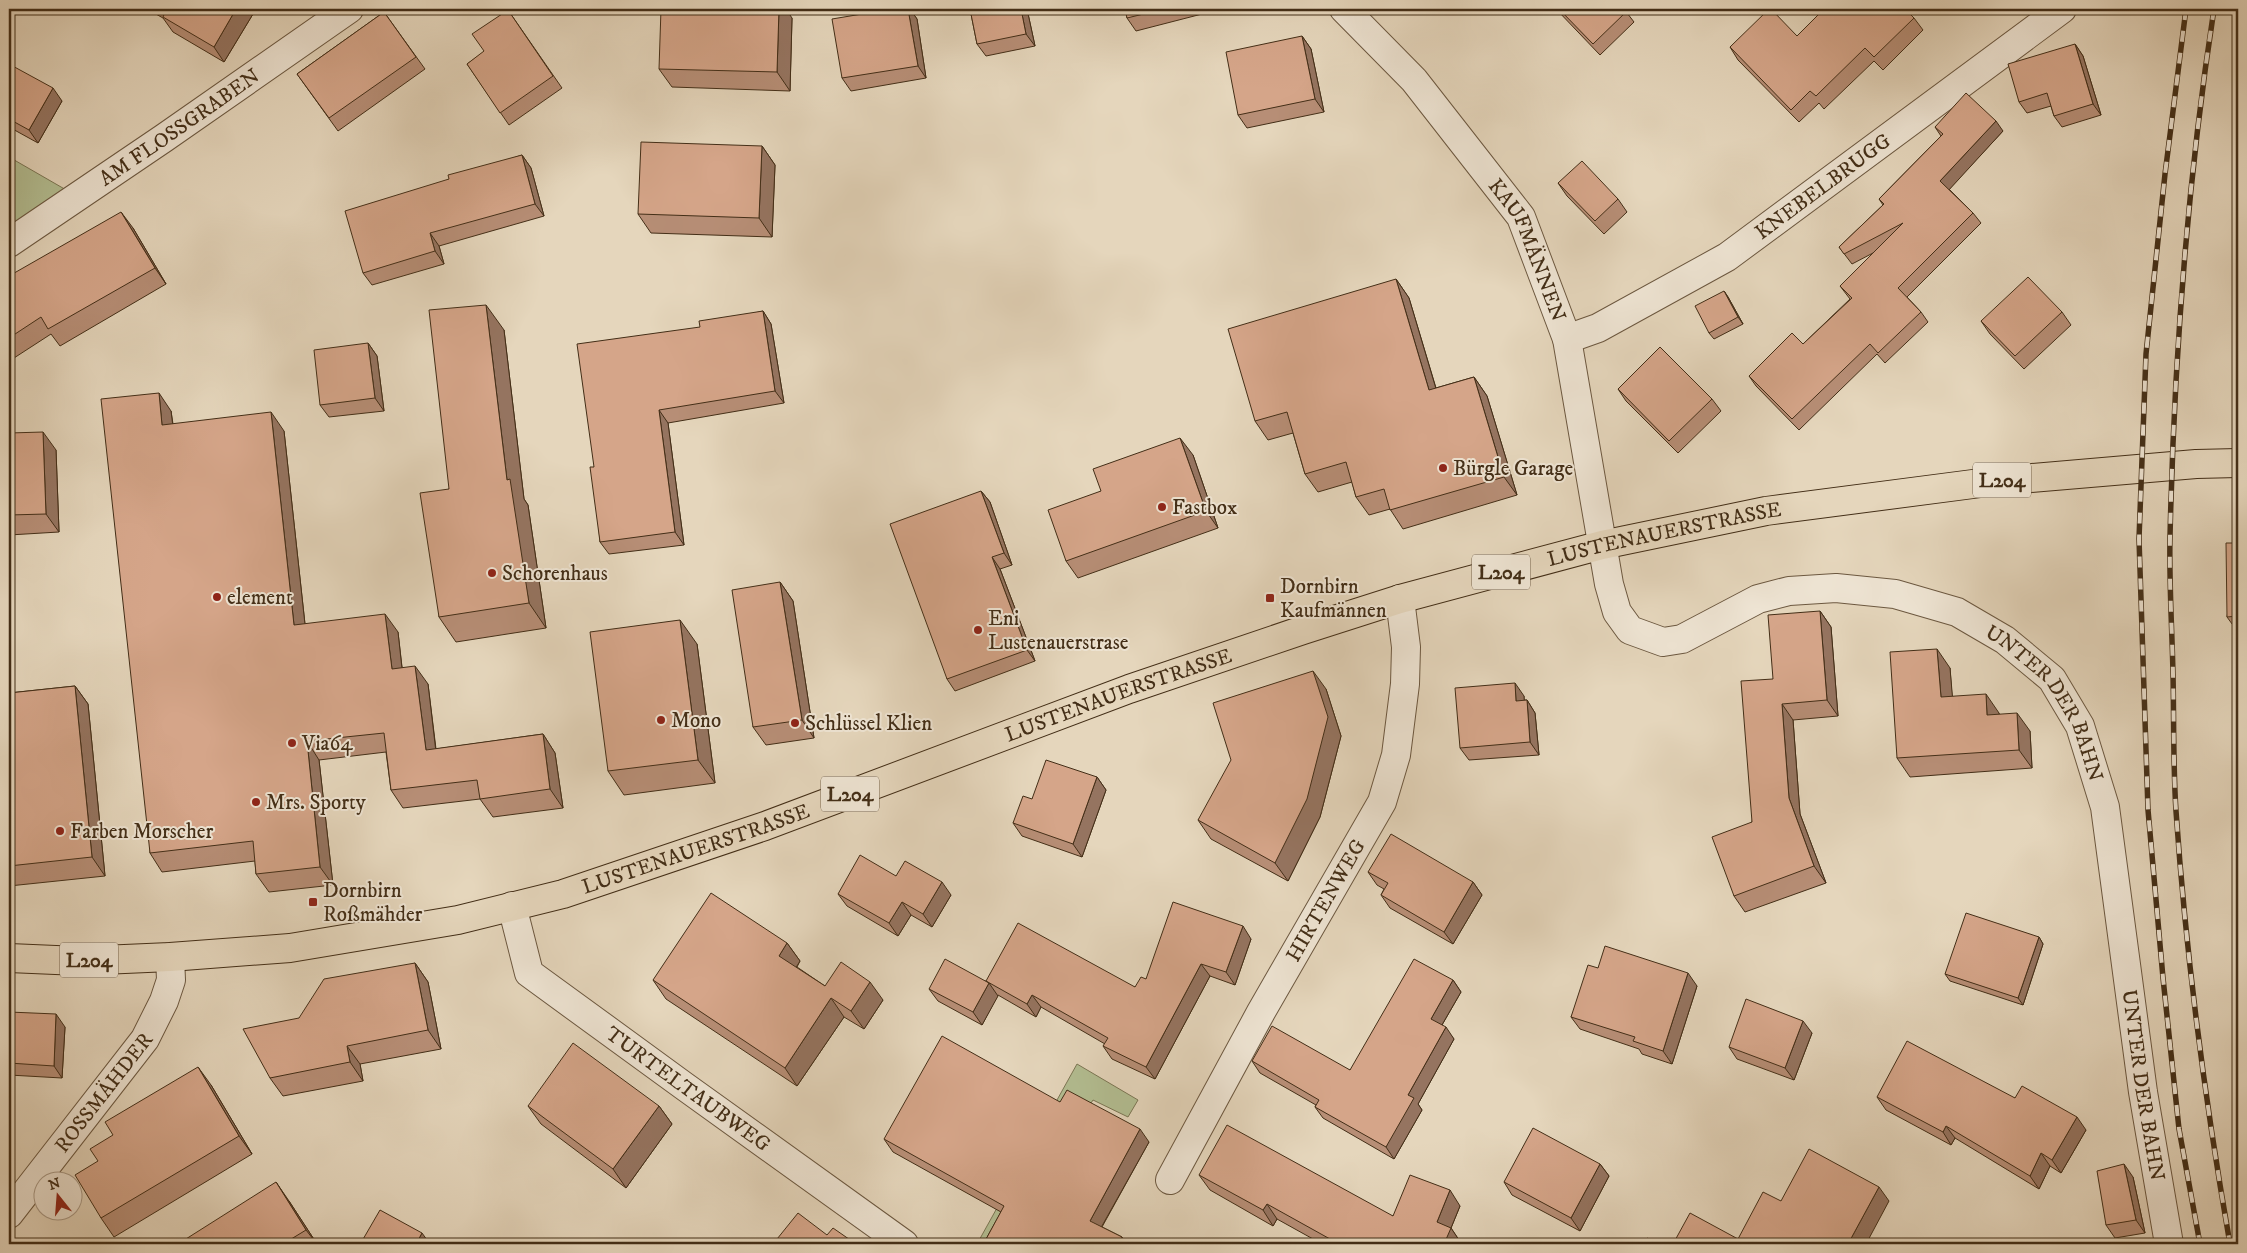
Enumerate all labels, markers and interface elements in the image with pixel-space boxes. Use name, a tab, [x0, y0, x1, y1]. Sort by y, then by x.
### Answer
street label: AM FLOSSGRABEN	[94, 63, 265, 192]
street label: KNEBELBRUGG	[1750, 128, 1896, 246]
street label: KAUFMÄNNEN	[1482, 174, 1571, 325]
place label: Bürgle Garage	[1453, 456, 1573, 482]
marker: Bürgle Garage	[1437, 462, 1449, 474]
road number: L204	[1973, 462, 2031, 498]
place label: Fastbox	[1172, 495, 1237, 521]
street label: LUSTENAUERSTRASSE	[1545, 497, 1783, 573]
marker: Fastbox	[1156, 501, 1168, 513]
road number: L204	[1472, 554, 1530, 590]
place label: Schorenhaus	[502, 561, 608, 587]
marker: Schorenhaus	[486, 567, 498, 579]
place label: Dornbirn Kaufmännen	[1280, 574, 1387, 624]
place label: element	[227, 585, 293, 611]
marker: element	[211, 591, 223, 603]
marker: Dornbirn Kaufmännen	[1264, 592, 1276, 604]
place label: Eni Lustenauerstrase	[988, 606, 1129, 656]
street label: UNTER DER BAHN	[1981, 619, 2108, 785]
marker: Eni Lustenauerstrase	[972, 624, 984, 636]
street label: LUSTENAUERSTRASSE	[1002, 643, 1235, 748]
place label: Mono	[671, 708, 721, 734]
place label: Schlüssel Klien	[805, 711, 932, 737]
marker: Mono	[655, 714, 667, 726]
marker: Schlüssel Klien	[789, 717, 801, 729]
place label: Via64	[301, 731, 353, 757]
marker: Via64	[286, 737, 298, 749]
road number: L204	[821, 776, 879, 812]
place label: Mrs. Sporty	[266, 790, 367, 816]
marker: Mrs. Sporty	[250, 796, 262, 808]
street label: LUSTENAUERSTRASSE	[579, 798, 813, 901]
place label: Farben Morscher	[70, 819, 214, 845]
marker: Farben Morscher	[54, 825, 66, 837]
street label: HIRTENWEG	[1281, 835, 1372, 967]
place label: Dornbirn Roßmähder	[323, 878, 423, 928]
marker: Dornbirn Roßmähder	[307, 896, 319, 908]
road number: L204	[60, 942, 118, 978]
street label: UNTER DER BAHN	[2115, 988, 2170, 1183]
street label: TURTELTAUBWEG	[600, 1021, 775, 1158]
street label: ROSSMÄHDER	[49, 1028, 159, 1158]
north arrow	[32, 1170, 82, 1220]
text: N	[46, 1174, 63, 1195]

